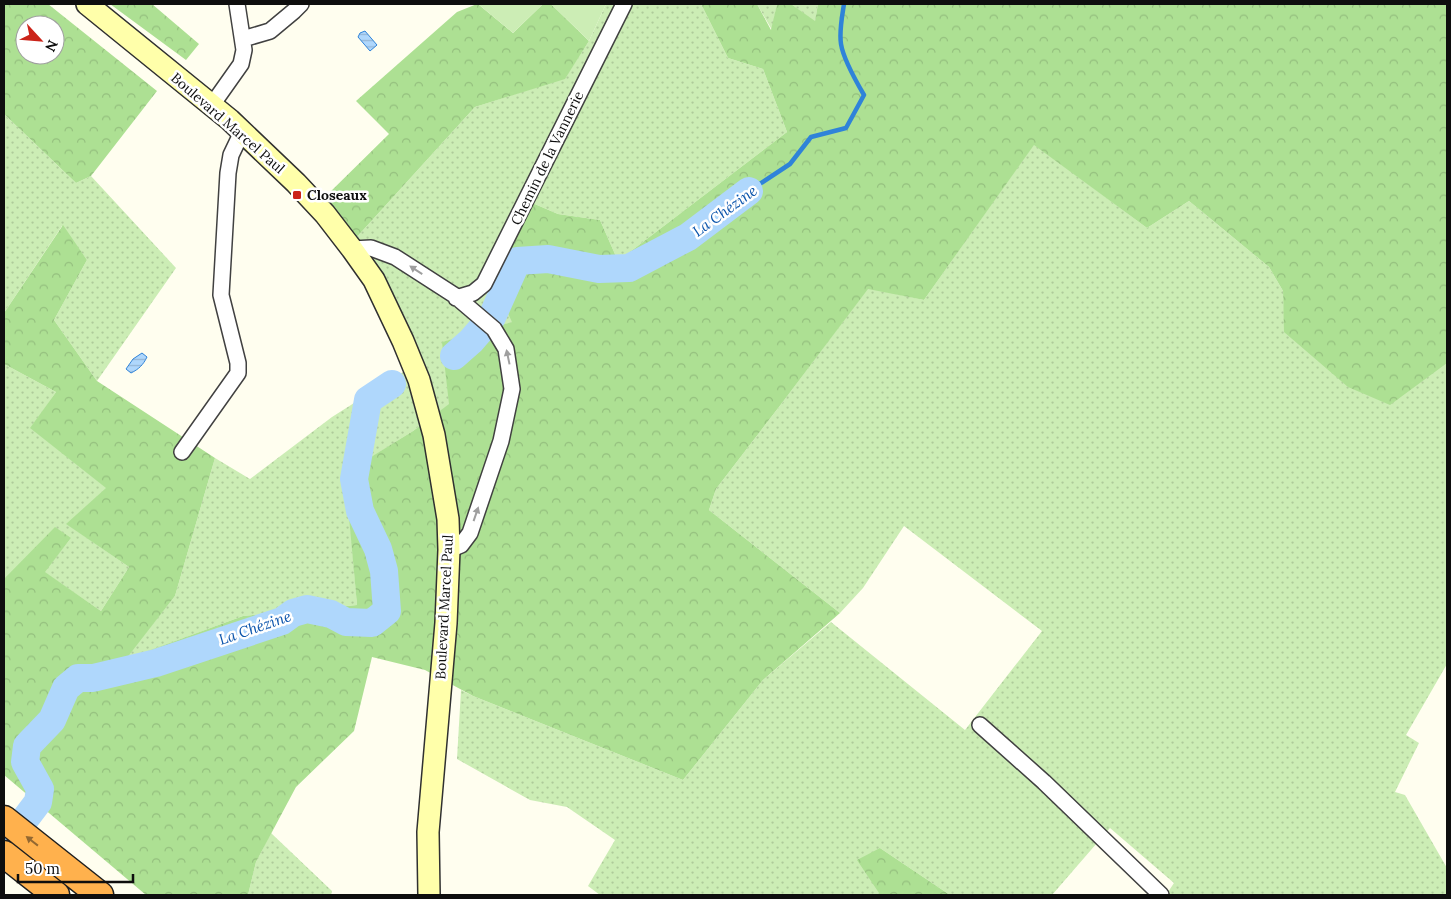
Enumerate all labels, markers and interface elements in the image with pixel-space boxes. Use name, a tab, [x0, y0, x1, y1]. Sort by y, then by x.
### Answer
north arrow	[15, 15, 65, 65]
text: N	[41, 37, 62, 55]
street label: Boulevard Marcel Paul	[167, 69, 289, 177]
street label: Chemin de la Vannerie	[507, 88, 587, 228]
water label: La Chézine	[689, 181, 761, 240]
place label: Closeaux	[307, 186, 367, 204]
marker: Closeaux	[291, 189, 303, 201]
one-way arrow	[410, 266, 423, 275]
one-way arrow	[504, 349, 512, 364]
one-way arrow	[473, 506, 481, 521]
street label: Boulevard Marcel Paul	[431, 534, 457, 680]
water label: La Chézine	[216, 606, 293, 649]
one-way arrow	[26, 835, 39, 846]
scale bar	[18, 852, 132, 884]
text: 50 m	[25, 859, 60, 878]

